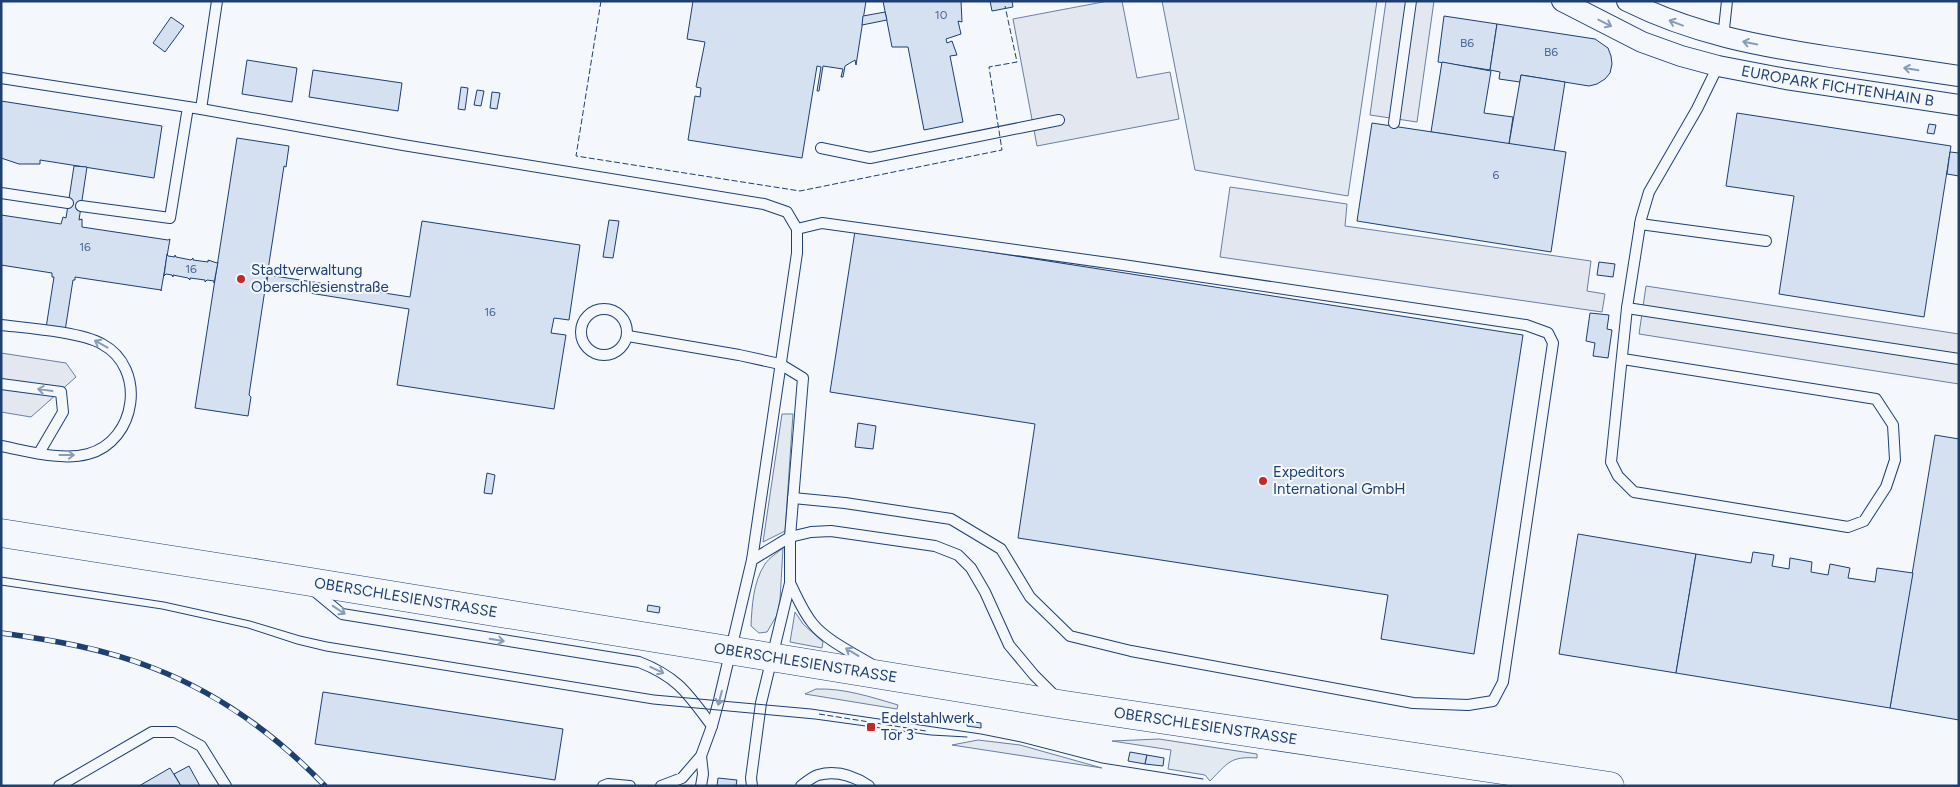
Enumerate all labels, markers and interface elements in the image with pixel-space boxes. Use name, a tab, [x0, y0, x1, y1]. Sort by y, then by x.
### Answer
house number: 10	[935, 8, 948, 22]
one-way arrow	[1669, 18, 1684, 27]
one-way arrow	[1597, 19, 1612, 28]
house number: B6	[1460, 36, 1474, 50]
one-way arrow	[1743, 37, 1759, 47]
house number: B6	[1544, 45, 1558, 59]
street label: EUROPARK FICHTENHAIN B	[1740, 62, 1935, 110]
one-way arrow	[1903, 63, 1919, 73]
house number: 6	[1493, 168, 1500, 182]
house number: 16	[79, 240, 91, 254]
place label: Stadtverwaltung Oberschlesienstraße	[251, 261, 389, 296]
house number: 16	[185, 262, 197, 276]
marker: Stadtverwaltung Oberschlesienstraße	[235, 273, 247, 285]
house number: 16	[484, 305, 496, 319]
one-way arrow	[95, 339, 109, 349]
one-way arrow	[37, 384, 53, 394]
one-way arrow	[58, 450, 74, 460]
place label: Expeditors International GmbH	[1273, 463, 1405, 498]
marker: Expeditors International GmbH	[1257, 475, 1269, 487]
street label: OBERSCHLESIENSTRASSE	[313, 574, 499, 621]
one-way arrow	[331, 605, 345, 615]
one-way arrow	[489, 636, 505, 646]
street label: OBERSCHLESIENSTRASSE	[713, 639, 899, 686]
one-way arrow	[845, 647, 859, 657]
one-way arrow	[649, 665, 664, 675]
one-way arrow	[714, 690, 724, 706]
street label: OBERSCHLESIENSTRASSE	[1113, 703, 1299, 748]
place label: Edelstahlwerk Tor 3	[881, 709, 975, 744]
marker: Edelstahlwerk Tor 3	[865, 721, 877, 733]

